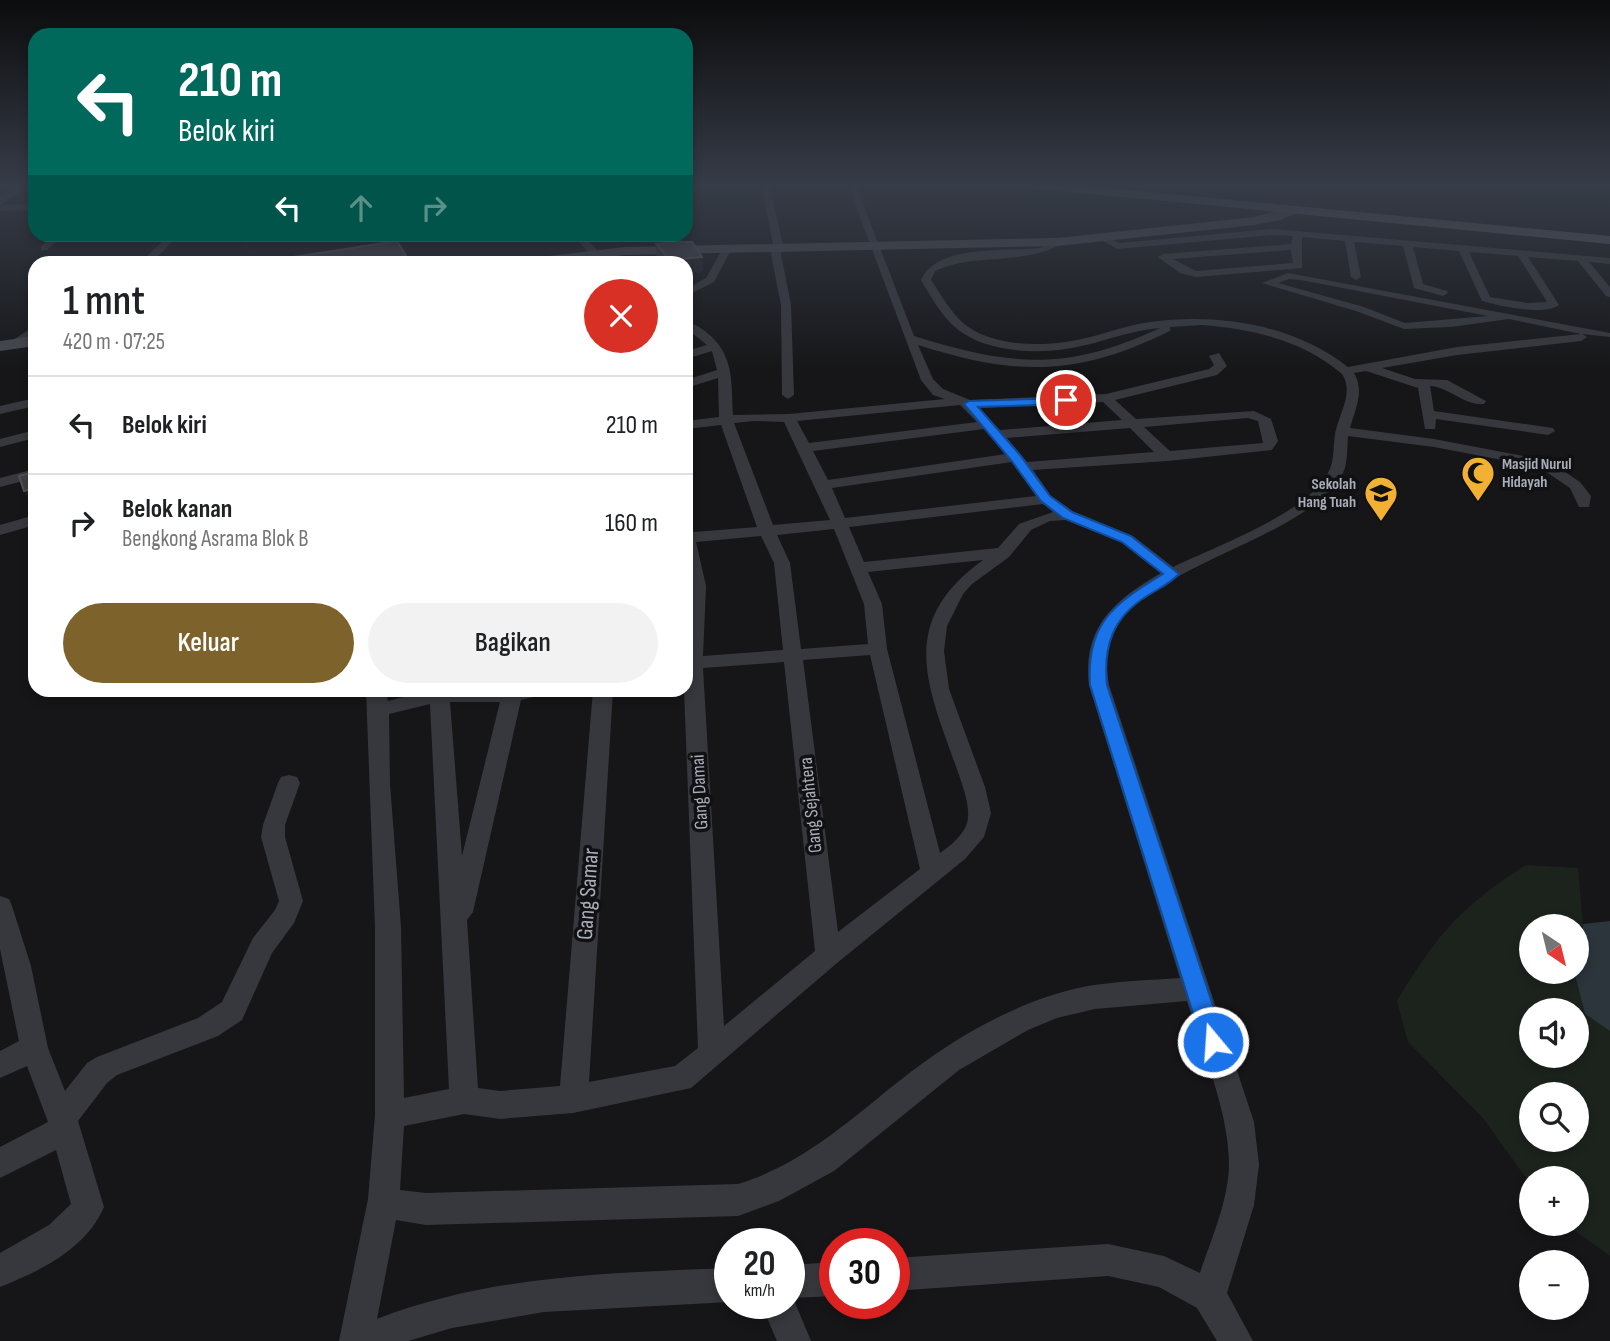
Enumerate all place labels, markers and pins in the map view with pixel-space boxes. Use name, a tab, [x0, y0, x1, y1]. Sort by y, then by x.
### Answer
pin	[1036, 370, 1096, 430]
mosque icon: Masjid Nurul Hidayah	[1459, 454, 1497, 503]
place label: Masjid Nurul Hidayah	[1502, 455, 1571, 492]
school or university icon: Sekolah Hang Tuah	[1362, 474, 1400, 523]
place label: Sekolah Hang Tuah	[1298, 475, 1356, 512]

